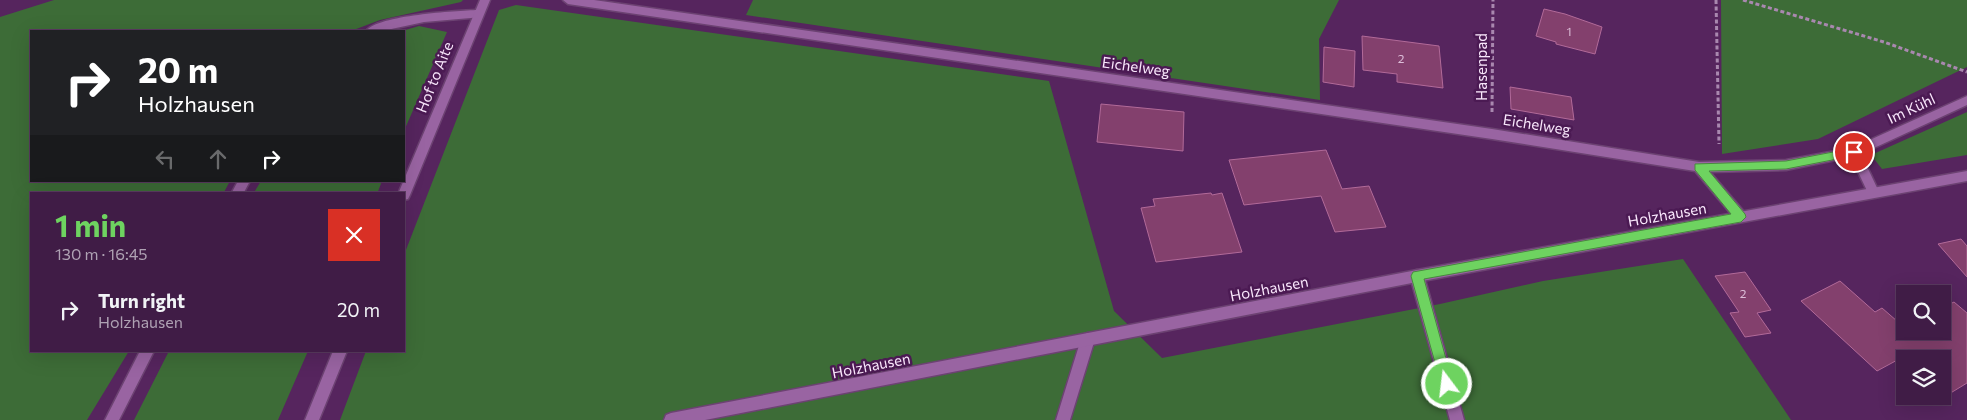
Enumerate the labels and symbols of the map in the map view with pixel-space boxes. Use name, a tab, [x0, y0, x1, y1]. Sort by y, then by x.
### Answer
house number: 1	[1566, 24, 1572, 38]
street label: Hasenpad	[1472, 33, 1490, 101]
street label: Hof to Aite	[412, 39, 456, 115]
house number: 2	[1398, 51, 1405, 65]
street label: Eichelweg	[1101, 52, 1171, 80]
street label: Im Kühl	[1884, 89, 1938, 127]
street label: Eichelweg	[1502, 110, 1572, 138]
pin	[1833, 131, 1875, 173]
street label: Holzhausen	[1626, 198, 1708, 230]
street label: Holzhausen	[1228, 272, 1310, 304]
house number: 2	[1740, 286, 1747, 300]
street label: Holzhausen	[830, 349, 912, 381]
position arrow	[1420, 357, 1472, 409]

